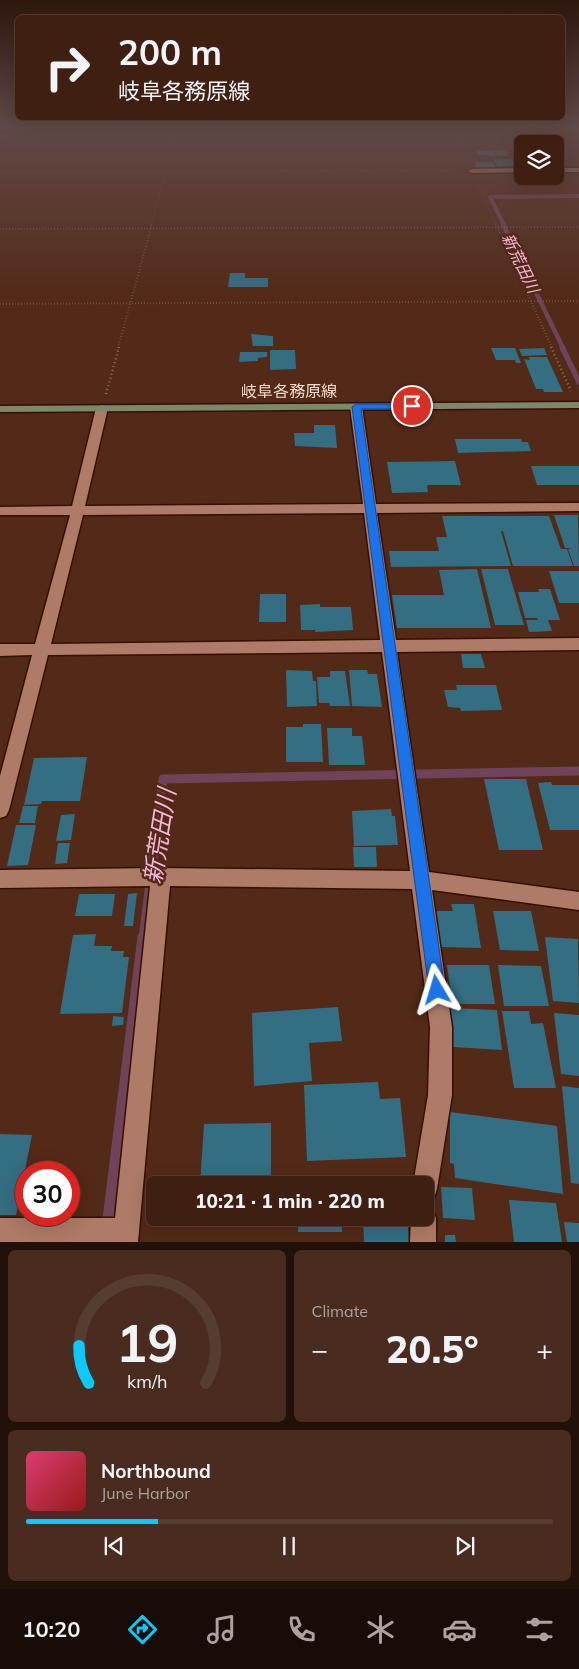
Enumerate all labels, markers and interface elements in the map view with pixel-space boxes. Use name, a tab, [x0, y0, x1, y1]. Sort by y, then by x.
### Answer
text: 200 m	[118, 30, 222, 74]
icon: right	[35, 35, 100, 100]
text: 岐阜各務原線	[118, 77, 250, 105]
map controls	[514, 135, 564, 185]
button: layers	[514, 135, 564, 185]
water label: 新荒田川	[498, 230, 545, 298]
street label: 岐阜各務原線	[241, 381, 337, 401]
pin	[391, 385, 433, 427]
icon: arrive	[398, 392, 426, 420]
water label: 新荒田川	[137, 783, 182, 886]
position arrow	[410, 963, 462, 1015]
speed limit sign: 30	[15, 1161, 80, 1226]
text: 10:21 · 1 min · 220 m	[195, 1189, 385, 1213]
text: Climate	[312, 1301, 368, 1321]
text: 19	[116, 1310, 178, 1375]
text: 20.5°	[386, 1325, 479, 1373]
text: −	[312, 1332, 328, 1367]
text: +	[536, 1332, 553, 1367]
text: km/h	[127, 1370, 167, 1392]
text: Northbound	[101, 1459, 211, 1483]
text: June Harbor	[101, 1483, 190, 1503]
icon: previous	[100, 1532, 128, 1560]
icon: pause	[275, 1532, 303, 1560]
icon: next	[451, 1532, 479, 1560]
icon: directions	[125, 1612, 160, 1647]
icon: music	[204, 1612, 239, 1647]
icon: phone	[284, 1612, 319, 1647]
icon: climate	[363, 1612, 398, 1647]
icon: car	[442, 1612, 477, 1647]
icon: filters	[522, 1612, 557, 1647]
text: 10:20	[22, 1615, 80, 1643]

